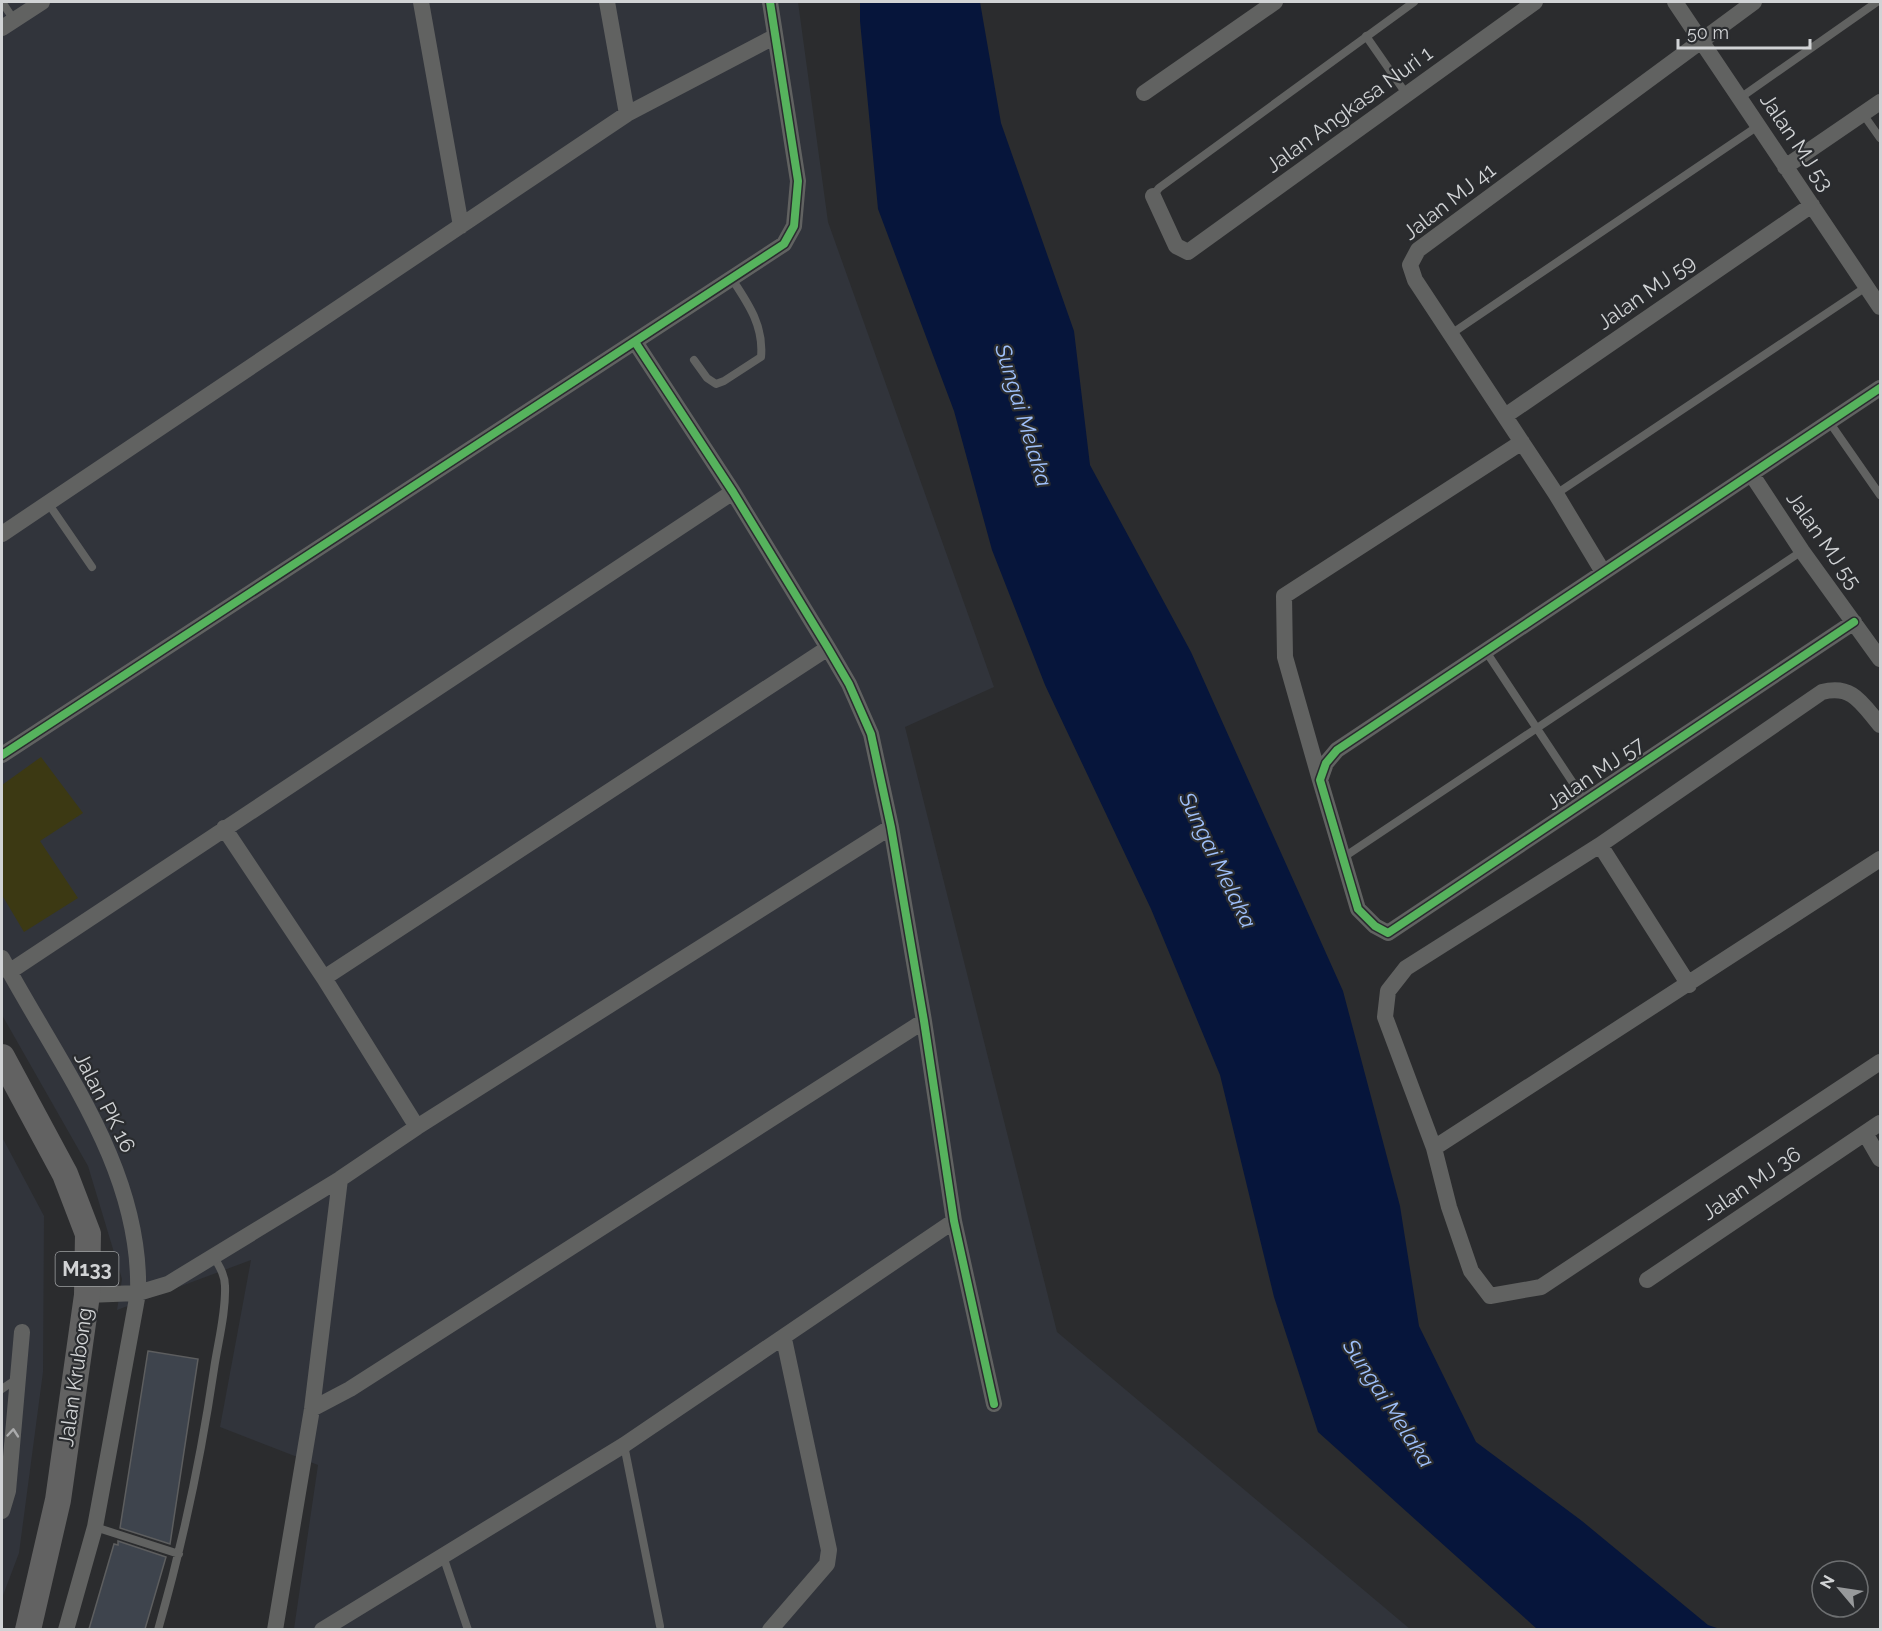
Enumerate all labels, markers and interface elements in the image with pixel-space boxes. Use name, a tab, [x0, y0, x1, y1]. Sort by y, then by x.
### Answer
scale bar	[1678, 12, 1810, 50]
text: 50 m	[1687, 22, 1729, 43]
street label: Jalan Angkasa Nuri 1	[1261, 40, 1437, 178]
street label: Jalan MJ 53	[1755, 88, 1839, 196]
street label: Jalan MJ 41	[1398, 157, 1500, 245]
street label: Jalan MJ 59	[1592, 249, 1700, 335]
water label: Sungai Melaka	[990, 340, 1058, 489]
street label: Jalan MJ 55	[1781, 487, 1867, 593]
street label: Jalan MJ 57	[1541, 731, 1649, 815]
water label: Sungai Melaka	[1173, 787, 1262, 932]
street label: Jalan PK 16	[69, 1048, 141, 1156]
street label: Jalan MJ 36	[1697, 1141, 1805, 1225]
road number: M133	[56, 1252, 118, 1286]
street label: Jalan Krubong	[53, 1306, 97, 1448]
water label: Sungai Melaka	[1337, 1333, 1440, 1472]
one-way arrow	[7, 1429, 20, 1438]
north arrow	[1810, 1559, 1870, 1619]
text: N	[1816, 1572, 1839, 1592]

